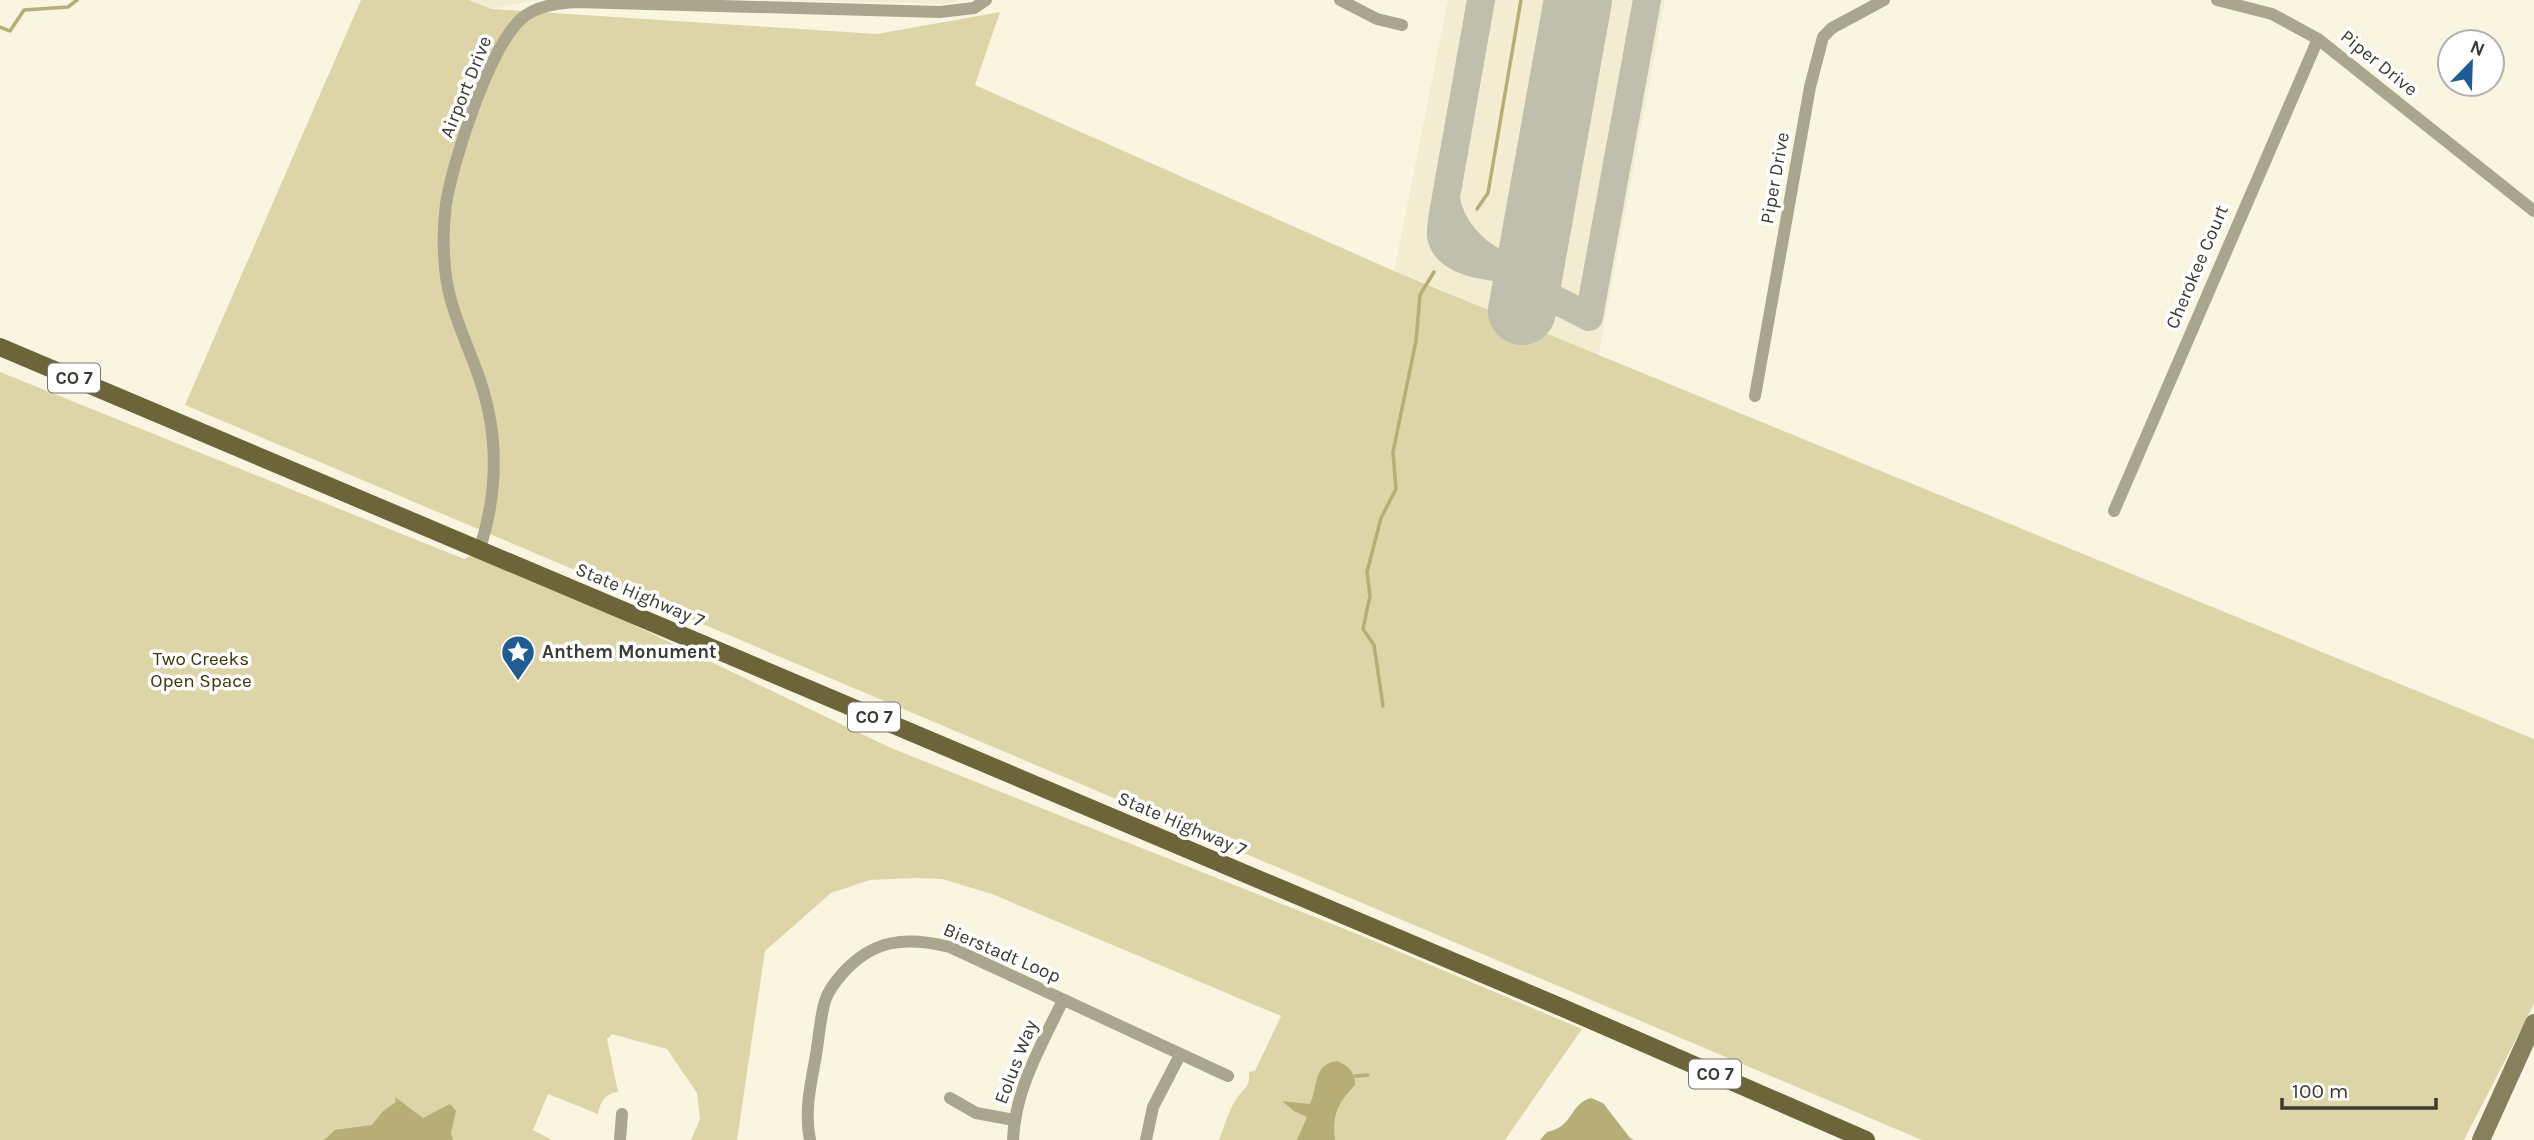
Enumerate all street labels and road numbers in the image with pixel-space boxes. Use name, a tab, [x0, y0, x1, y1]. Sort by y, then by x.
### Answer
street label: Piper Drive	[2336, 25, 2422, 101]
street label: Airport Drive	[436, 33, 496, 141]
street label: Piper Drive	[1756, 130, 1794, 226]
street label: Cherokee Court	[2161, 202, 2233, 332]
road number: CO 7	[48, 364, 100, 392]
street label: State Highway 7	[572, 558, 708, 632]
road number: CO 7	[848, 702, 900, 732]
street label: State Highway 7	[1114, 787, 1250, 861]
street label: Bierstadt Loop	[940, 918, 1064, 988]
street label: Eolus Way	[990, 1017, 1042, 1107]
road number: CO 7	[1689, 1059, 1741, 1088]

